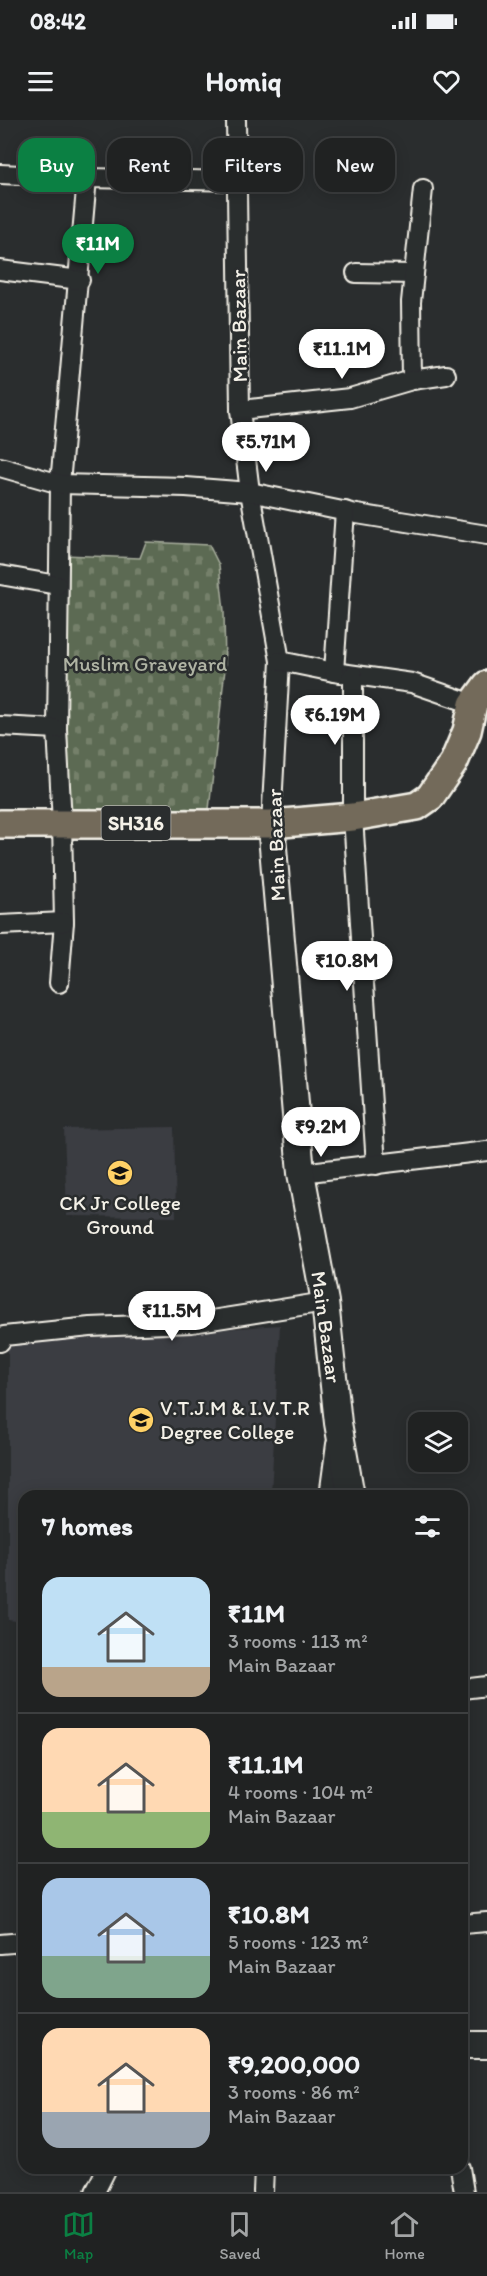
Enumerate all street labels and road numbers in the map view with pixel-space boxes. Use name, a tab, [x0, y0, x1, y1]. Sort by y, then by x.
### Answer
street label: Main Bazaar	[225, 269, 252, 383]
street label: Main Bazaar	[261, 788, 290, 902]
road number: SH316	[102, 806, 170, 840]
street label: Main Bazaar	[306, 1269, 347, 1385]

